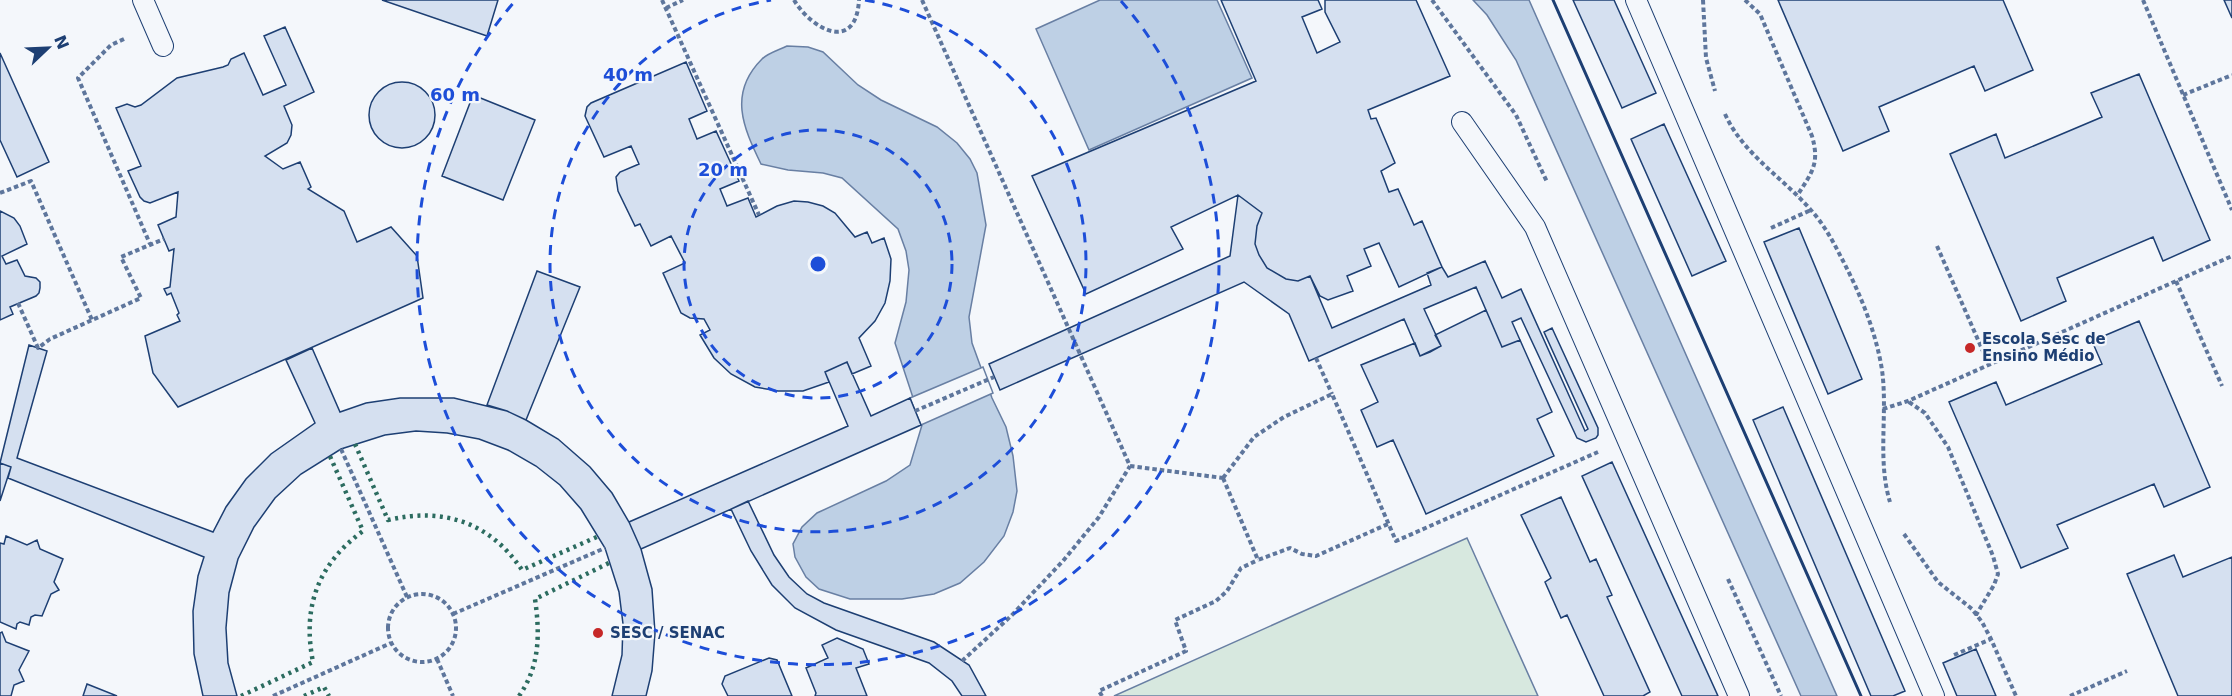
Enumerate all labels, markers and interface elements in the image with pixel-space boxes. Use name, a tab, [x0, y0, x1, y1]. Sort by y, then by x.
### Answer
north arrow	[18, 18, 78, 78]
text: N	[50, 32, 73, 52]
text: 40 m	[603, 64, 653, 85]
text: 60 m	[430, 84, 480, 105]
text: 20 m	[698, 159, 748, 180]
centre of rings	[808, 254, 828, 274]
place label: Escola Sesc de Ensino Médio	[1982, 330, 2106, 365]
marker: Escola Sesc de Ensino Médio	[1963, 341, 1977, 355]
place label: SESC / SENAC	[610, 624, 725, 642]
marker: SESC / SENAC	[591, 626, 605, 640]

